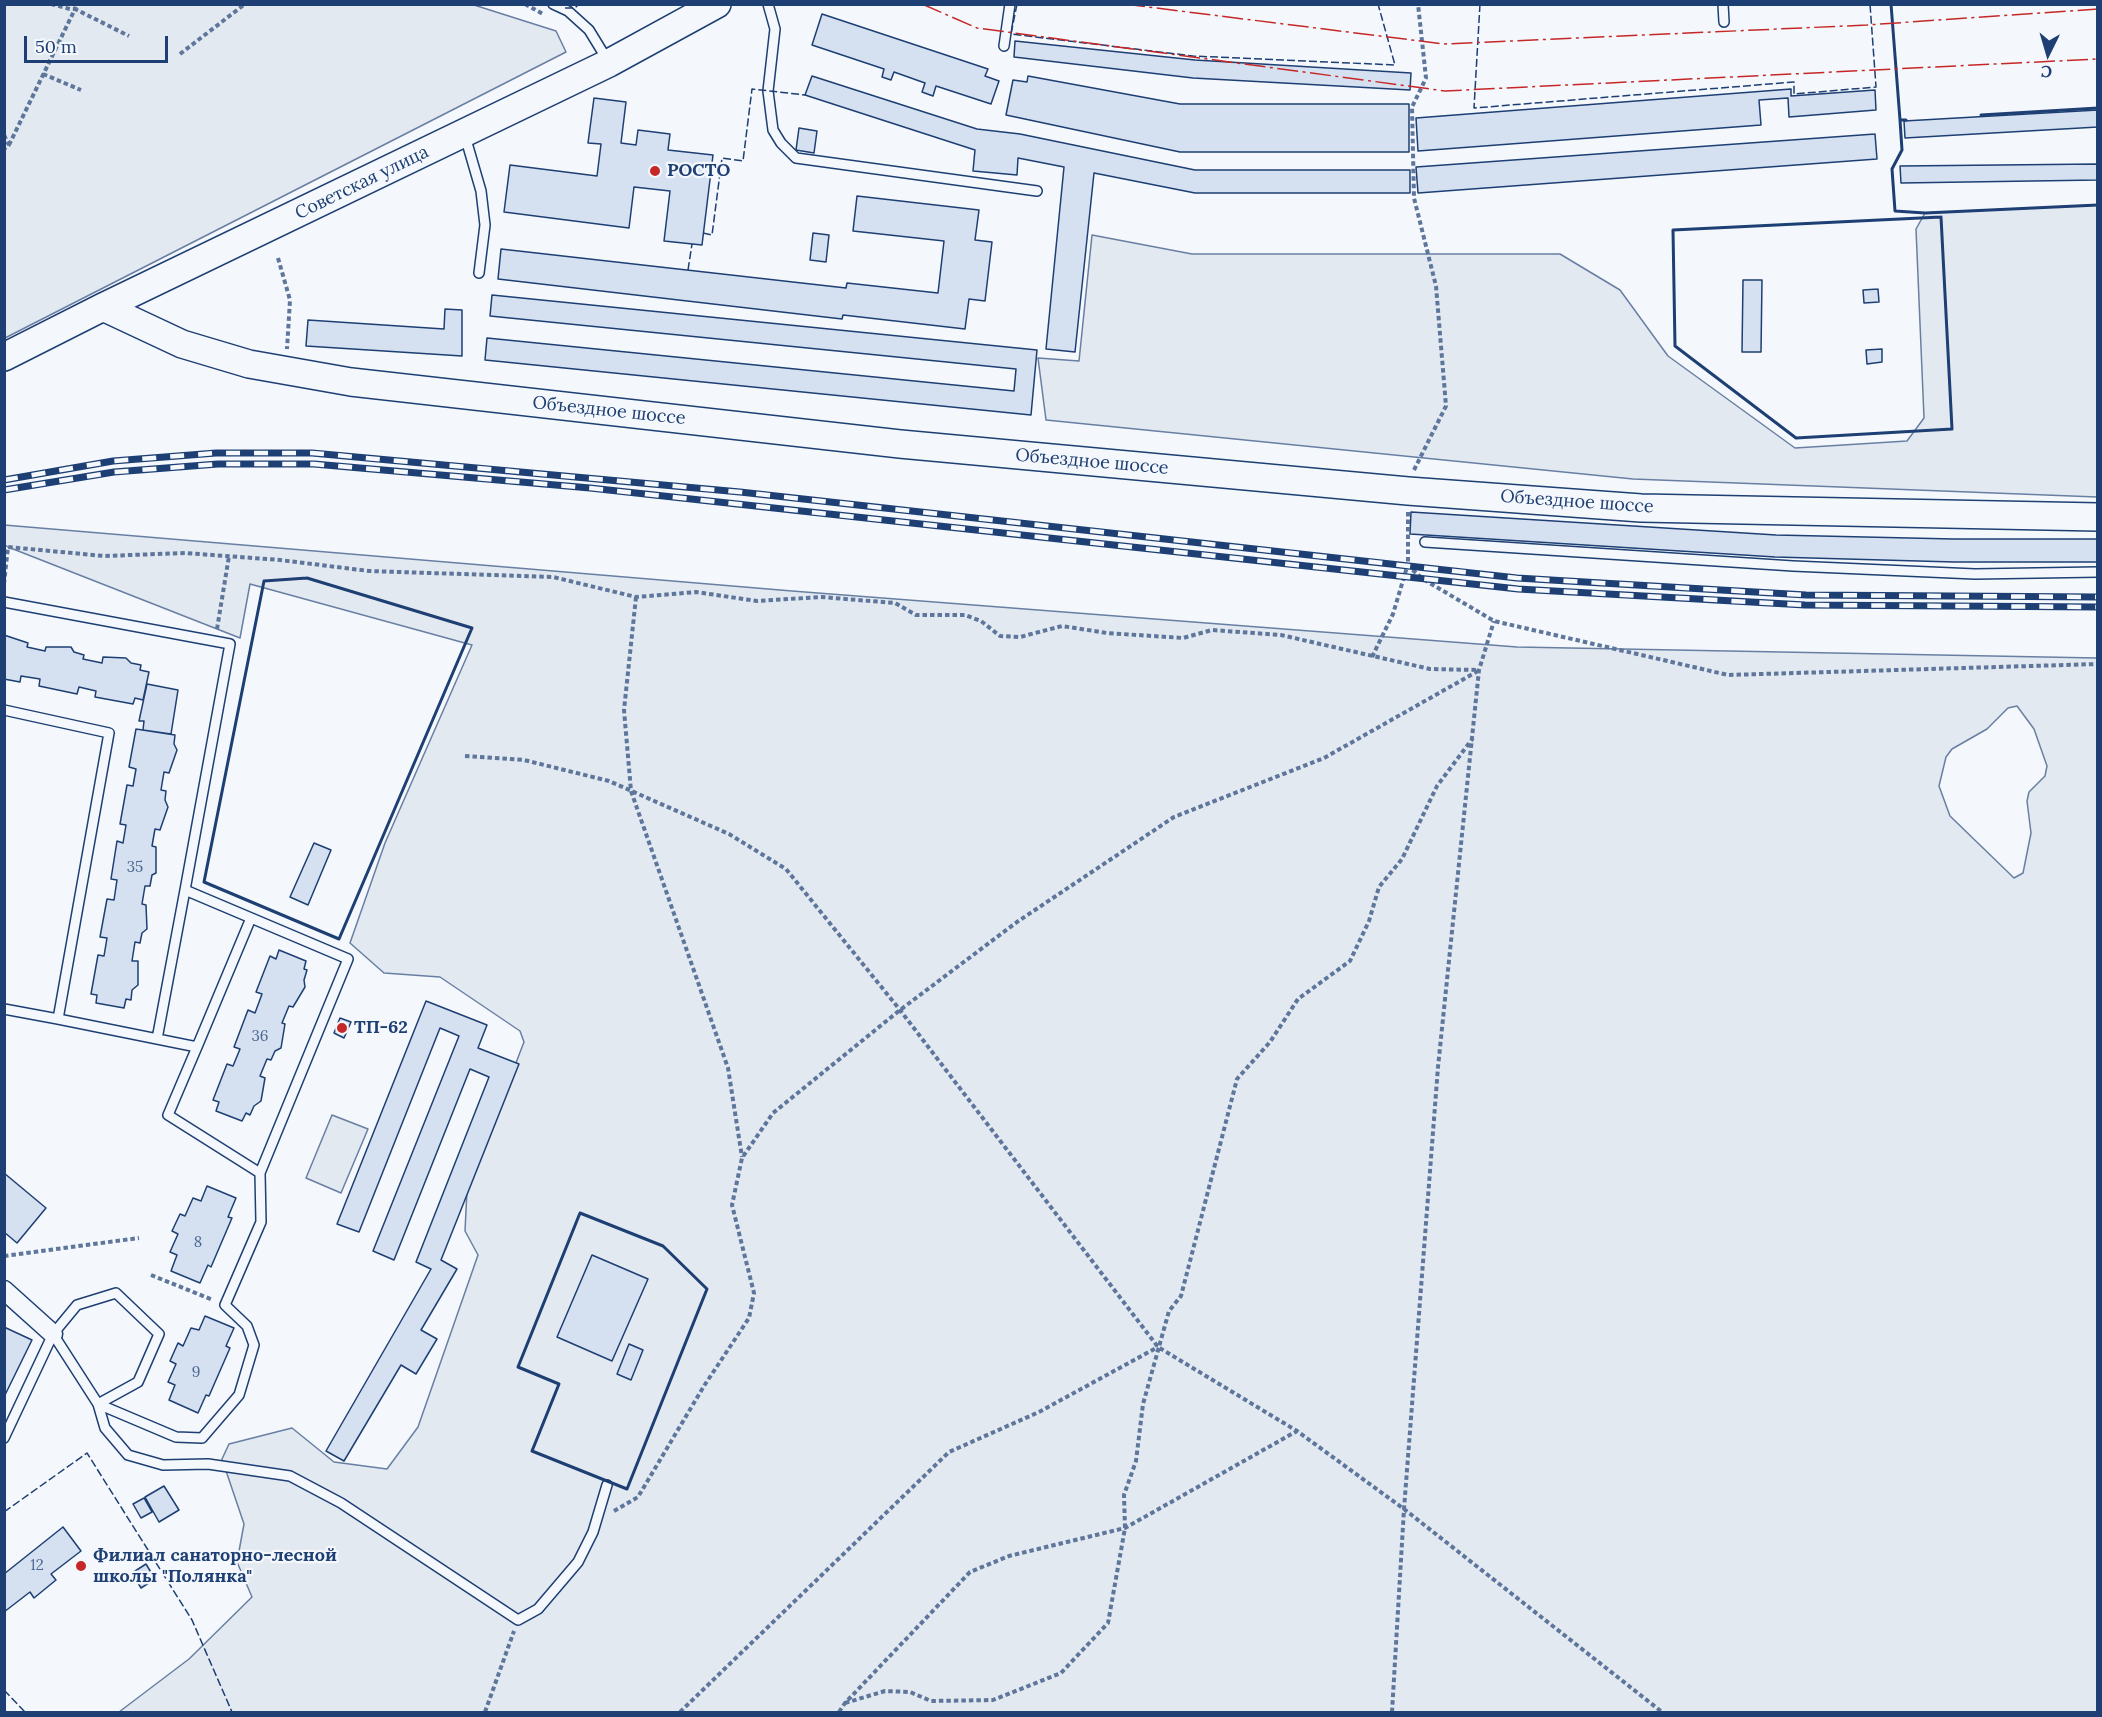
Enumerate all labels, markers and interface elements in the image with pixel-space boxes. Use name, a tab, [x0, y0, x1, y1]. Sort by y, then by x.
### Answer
scale bar	[27, 24, 171, 62]
north arrow	[2018, 24, 2078, 84]
text: 50 m	[35, 35, 77, 58]
text: С	[2040, 61, 2053, 82]
street label: Советская улица	[292, 141, 432, 225]
place label: РОСТО	[667, 160, 730, 182]
marker: РОСТО	[648, 164, 662, 178]
street label: Объездное шоссе	[531, 392, 687, 430]
street label: Объездное шоссе	[1015, 445, 1169, 479]
street label: Объездное шоссе	[1500, 486, 1654, 518]
house number: 35	[127, 859, 143, 877]
place label: ТП-62	[354, 1017, 408, 1039]
marker: ТП-62	[335, 1021, 349, 1035]
house number: 36	[251, 1028, 269, 1046]
house number: 8	[194, 1234, 202, 1252]
house number: 9	[192, 1364, 200, 1382]
place label: Филиал санаторно-лесной школы "Полянка"	[93, 1545, 337, 1588]
house number: 12	[30, 1557, 44, 1575]
marker: Филиал санаторно-лесной школы "Полянка"	[74, 1559, 88, 1573]

